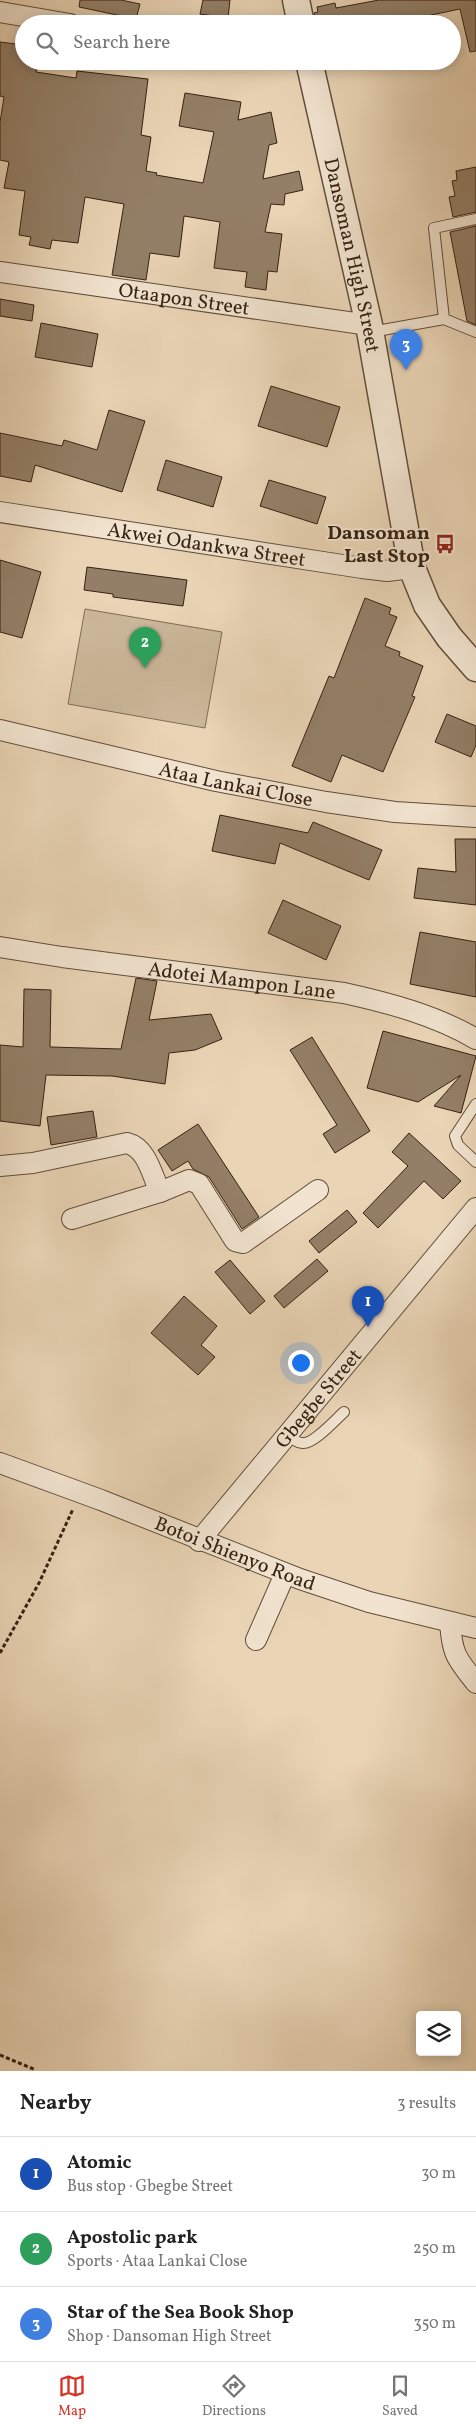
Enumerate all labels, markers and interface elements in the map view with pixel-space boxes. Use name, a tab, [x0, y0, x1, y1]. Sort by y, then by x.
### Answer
search box	[15, 15, 461, 70]
icon: search	[33, 29, 61, 57]
text: Search here	[73, 30, 170, 56]
street label: Dansoman High Street	[315, 155, 386, 355]
street label: Otaapon Street	[116, 277, 251, 324]
pin: 3	[390, 329, 422, 370]
street label: Akwei Odankwa Street	[105, 517, 307, 575]
place label: Dansoman Last Stop	[327, 520, 430, 571]
bus stop icon: Dansoman Last Stop	[434, 533, 456, 555]
pin: 2	[129, 627, 161, 668]
street label: Ataa Lankai Close	[156, 756, 315, 815]
street label: Adotei Mampon Lane	[146, 956, 337, 1008]
pin: 1	[352, 1286, 384, 1327]
street label: Gbegbe Street	[270, 1343, 369, 1455]
your location	[288, 1350, 314, 1376]
street label: Botoi Shienyo Road	[150, 1511, 319, 1599]
map controls	[416, 2011, 461, 2056]
button: layers	[416, 2011, 461, 2056]
text: Nearby	[20, 2089, 91, 2118]
text: 3 results	[397, 2093, 456, 2115]
text: Atomic	[67, 2150, 131, 2176]
text: 1	[33, 2163, 39, 2185]
text: 30 m	[421, 2163, 456, 2185]
text: Bus stop · Gbegbe Street	[67, 2176, 233, 2198]
text: Apostolic park	[67, 2225, 197, 2251]
text: 2	[32, 2238, 40, 2260]
text: 250 m	[413, 2238, 456, 2260]
text: Sports · Ataa Lankai Close	[67, 2251, 247, 2273]
text: Star of the Sea Book Shop	[67, 2300, 294, 2326]
text: 3	[32, 2313, 40, 2335]
text: 350 m	[413, 2313, 456, 2335]
text: Shop · Dansoman High Street	[67, 2326, 272, 2348]
tab: Map	[58, 2372, 86, 2421]
tab: Directions	[202, 2372, 266, 2421]
tab: Saved	[382, 2372, 418, 2421]

